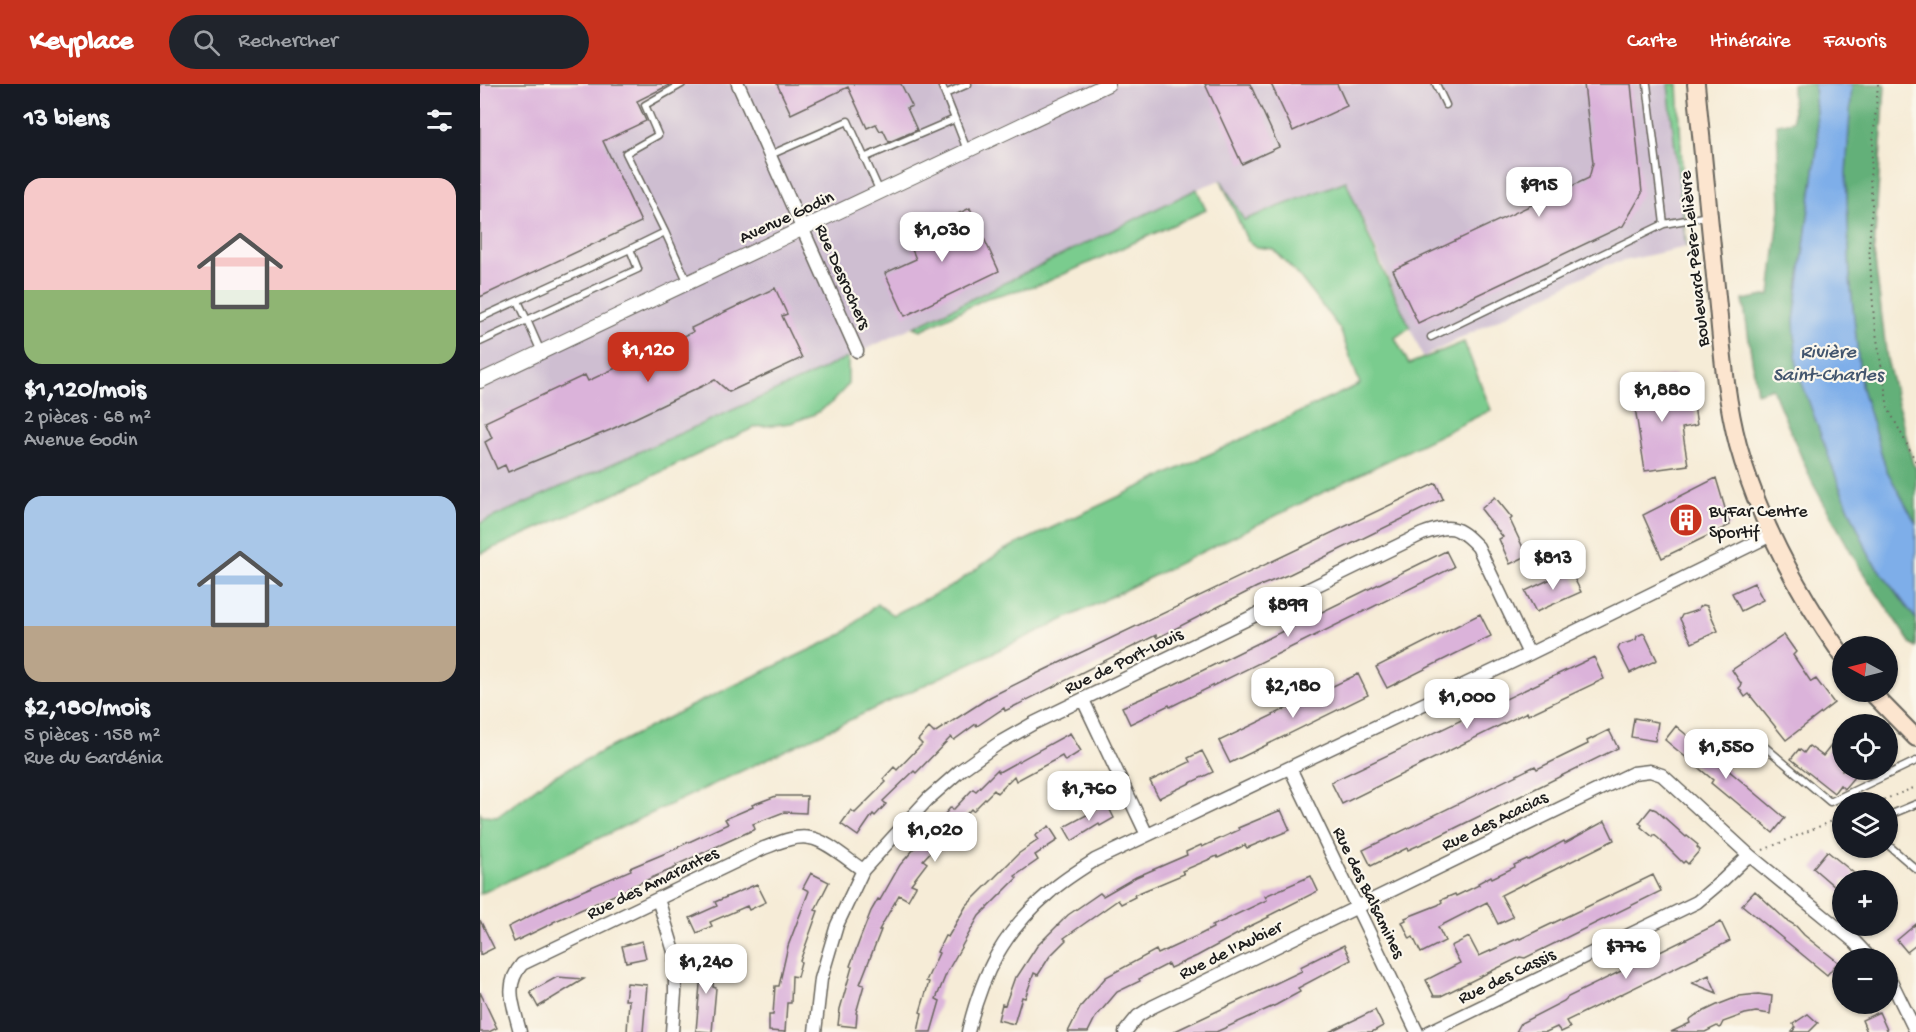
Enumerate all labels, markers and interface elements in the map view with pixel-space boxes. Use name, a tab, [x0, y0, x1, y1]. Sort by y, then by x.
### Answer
search box	[169, 15, 589, 69]
text: Keyplace	[30, 26, 133, 59]
icon: search	[190, 26, 223, 59]
text: Rechercher	[238, 29, 338, 55]
text: Carte	[1627, 30, 1677, 55]
text: Itinéraire	[1710, 30, 1791, 55]
text: Favoris	[1824, 30, 1886, 55]
icon: filters	[423, 104, 456, 137]
text: 13 biens	[24, 105, 109, 136]
pin: $915	[1503, 167, 1575, 218]
street label: Boulevard Père-Lelièvre	[1676, 169, 1715, 349]
text: $915	[1520, 175, 1558, 198]
street label: Avenue Godin	[736, 187, 838, 249]
pin: $1,030	[893, 212, 991, 263]
icon: home	[186, 217, 294, 325]
text: $1,030	[914, 220, 970, 243]
street label: Rue Desrochers	[809, 221, 875, 334]
pin: $1,120	[599, 332, 697, 383]
text: $1,120	[622, 340, 674, 363]
water label: Rivière Saint-Charles	[1773, 342, 1885, 388]
pin: $1,880	[1613, 372, 1711, 423]
text: $1,120/mois	[24, 376, 146, 407]
text: $1,880	[1634, 380, 1690, 403]
text: 2 pièces · 68 m²	[24, 407, 151, 430]
text: Avenue Godin	[24, 430, 137, 453]
building icon: ByFar Centre Sportif	[1668, 502, 1704, 538]
place label: ByFar Centre Sportif	[1708, 502, 1808, 544]
icon: home	[186, 535, 294, 643]
pin: $813	[1517, 540, 1589, 591]
text: $813	[1534, 548, 1572, 571]
pin: $899	[1252, 587, 1324, 638]
text: $899	[1268, 595, 1308, 618]
street label: Rue de Port-Louis	[1061, 624, 1188, 700]
north arrow	[1832, 636, 1898, 702]
map controls	[1832, 636, 1898, 1014]
pin: $2,180	[1244, 668, 1342, 719]
text: $2,180	[1265, 676, 1321, 699]
pin: $1,000	[1418, 679, 1516, 730]
text: $1,000	[1438, 687, 1496, 710]
text: $2,180/mois	[24, 694, 150, 725]
button: locate	[1832, 714, 1898, 780]
text: 5 pièces · 158 m²	[24, 725, 160, 748]
pin: $1,550	[1677, 729, 1775, 780]
text: $1,550	[1698, 737, 1754, 760]
text: Rue du Gardénia	[24, 748, 163, 771]
pin: $1,760	[1040, 771, 1138, 822]
text: $1,760	[1061, 779, 1117, 802]
street label: Rue des Acacias	[1439, 787, 1553, 857]
button: layers	[1832, 792, 1898, 858]
pin: $1,020	[886, 812, 984, 863]
text: $1,020	[907, 820, 963, 843]
street label: Rue des Balsamines	[1327, 824, 1409, 963]
street label: Rue des Amarantes	[584, 843, 724, 925]
button: +	[1832, 870, 1898, 936]
street label: Rue de l'Aubier	[1176, 917, 1288, 985]
pin: $776	[1590, 929, 1662, 980]
text: $776	[1606, 937, 1646, 960]
pin: $1,240	[657, 944, 755, 995]
street label: Rue des Cassis	[1455, 944, 1560, 1010]
button: −	[1832, 948, 1898, 1014]
text: $1,240	[679, 952, 733, 975]

